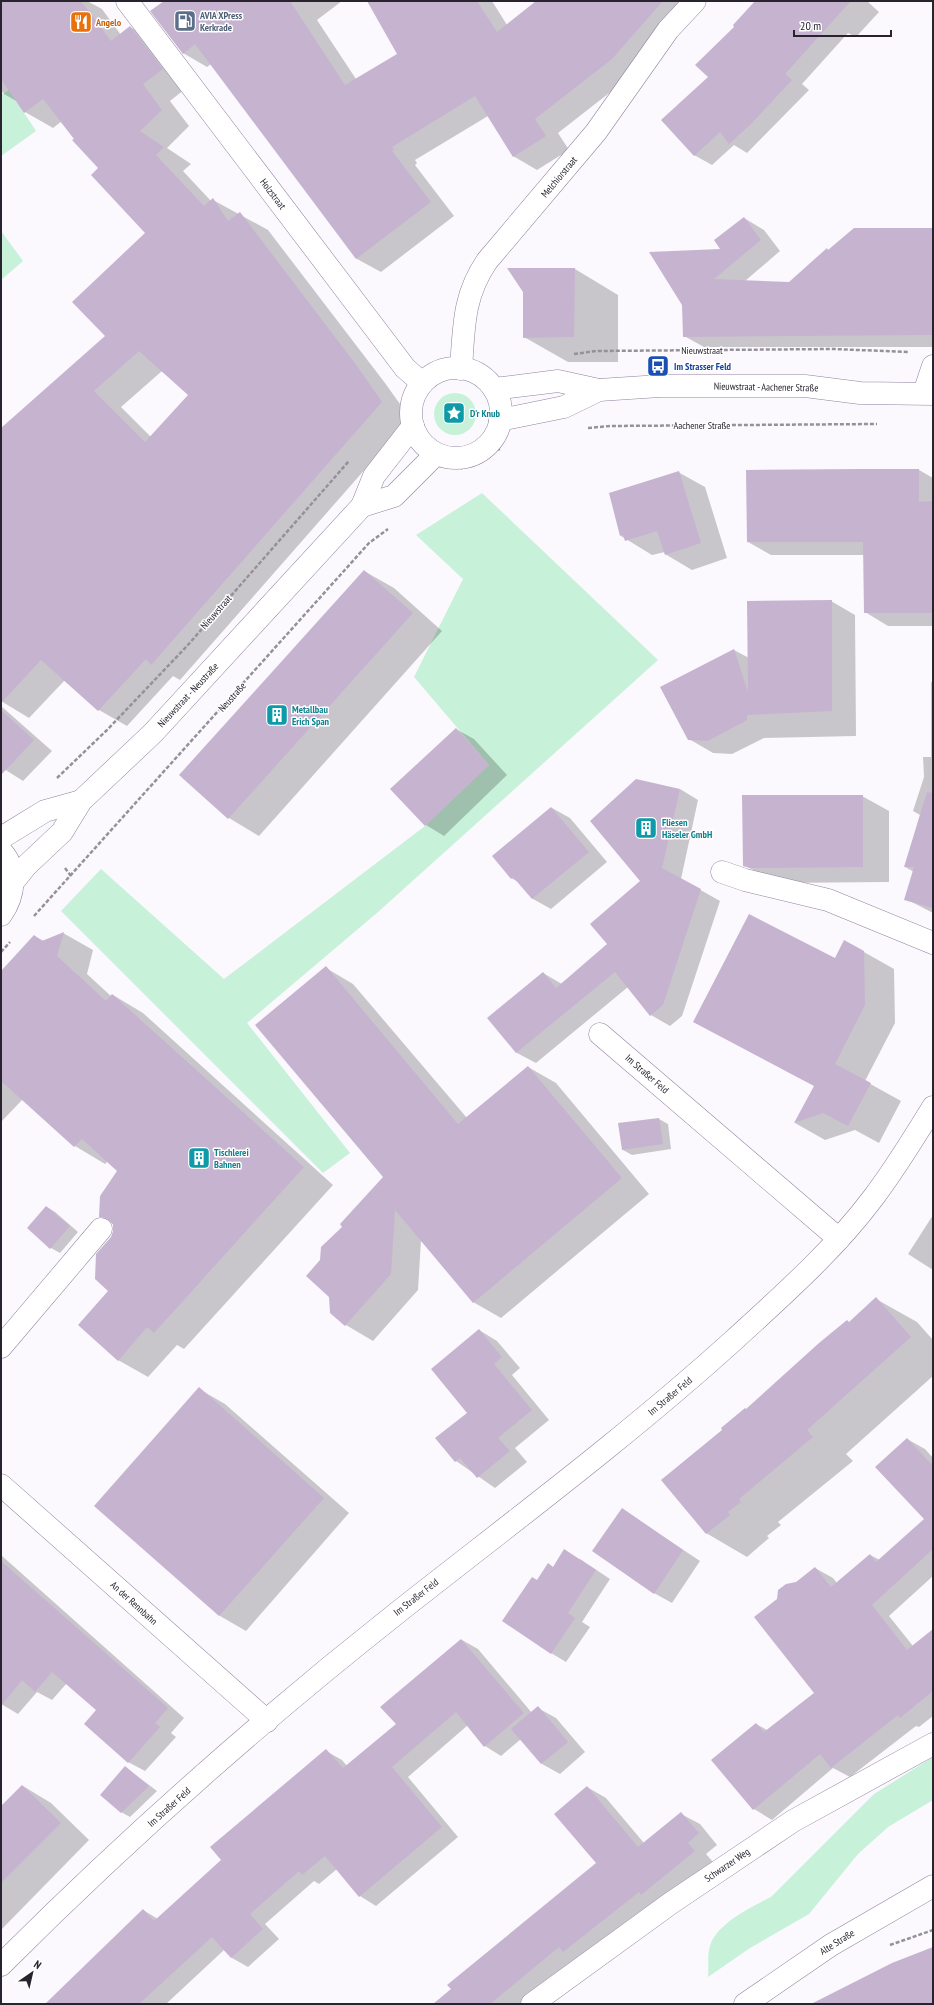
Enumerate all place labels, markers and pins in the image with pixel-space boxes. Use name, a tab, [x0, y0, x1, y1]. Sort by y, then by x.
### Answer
fuel station icon: AVIA XPress Kerkrade	[172, 8, 198, 34]
restaurant icon: Angelo	[68, 9, 94, 35]
place label: AVIA XPress Kerkrade	[199, 9, 243, 34]
place label: Angelo	[95, 16, 122, 29]
bus stop icon: Im Strasser Feld	[645, 353, 671, 379]
place label: Im Strasser Feld	[674, 360, 732, 373]
place icon: D'r Knub	[441, 400, 467, 426]
place label: D'r Knub	[470, 407, 501, 420]
building icon: Metallbau Erich Span	[264, 702, 290, 728]
place label: Metallbau Erich Span	[292, 703, 330, 728]
building icon: Fliesen Häseler GmbH	[633, 815, 659, 841]
place label: Fliesen Häseler GmbH	[662, 816, 712, 841]
building icon: Tischlerei Bahnen	[186, 1145, 212, 1171]
place label: Tischlerei Bahnen	[214, 1146, 249, 1171]

